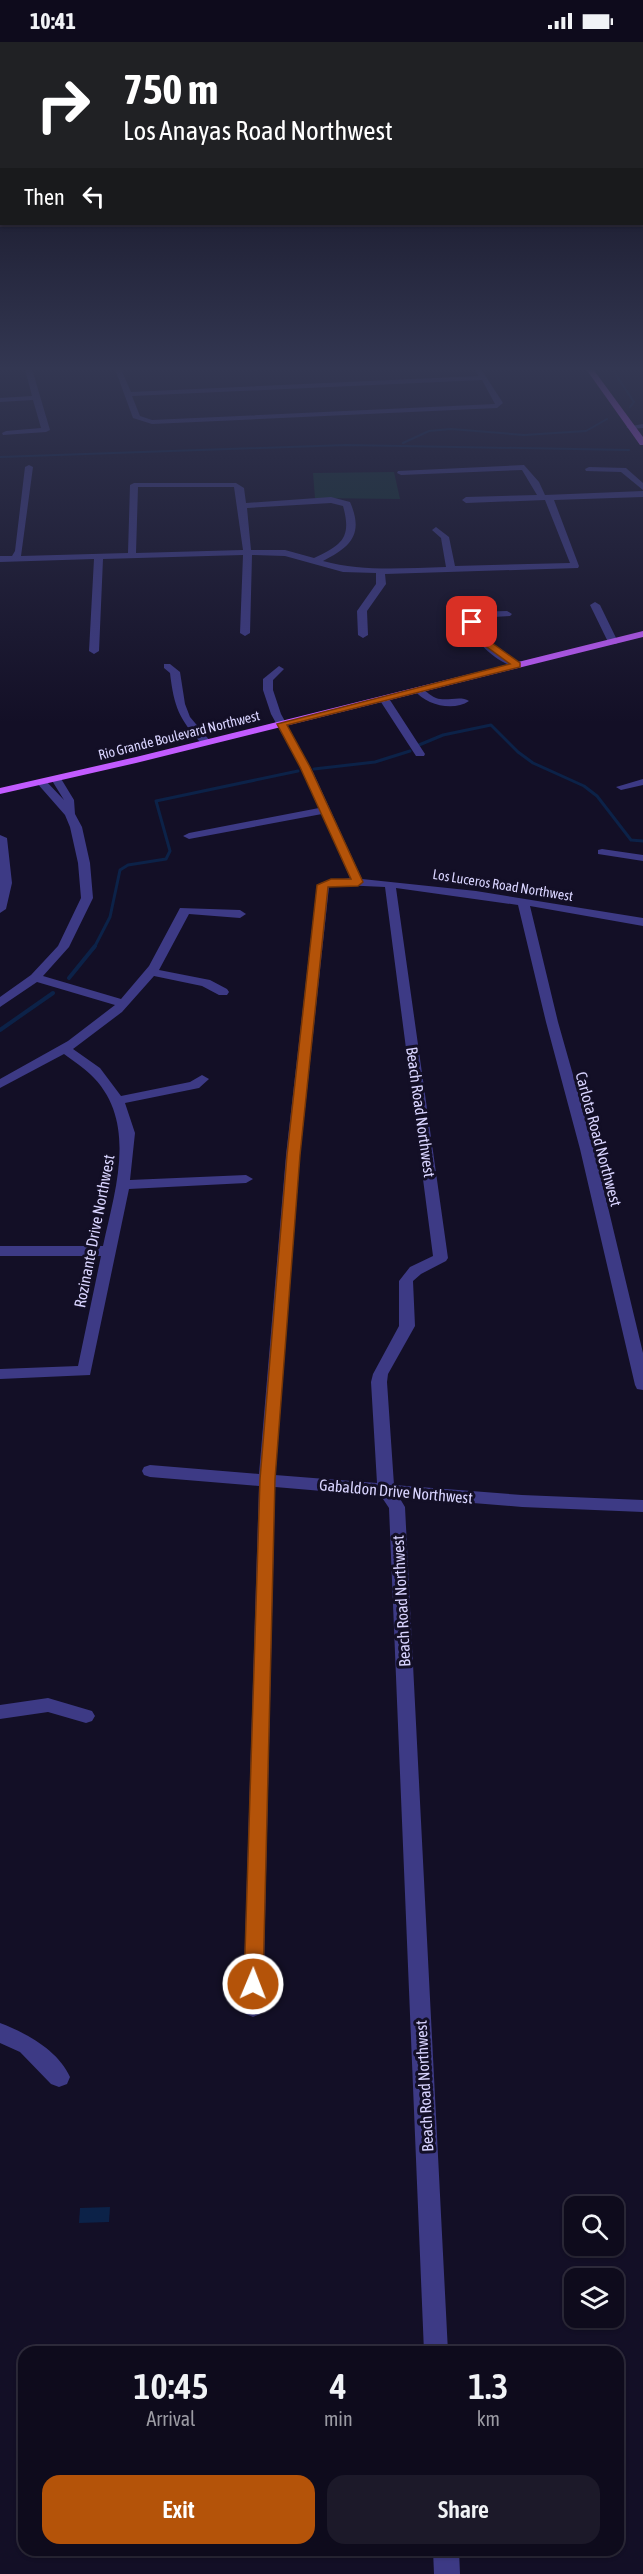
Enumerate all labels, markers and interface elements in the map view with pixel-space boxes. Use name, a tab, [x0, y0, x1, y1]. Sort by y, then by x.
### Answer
text: 10:41	[30, 8, 76, 34]
text: 750 m	[123, 65, 218, 113]
icon: right	[24, 66, 102, 144]
text: Los Anayas Road Northwest	[123, 115, 393, 146]
icon: left	[77, 180, 110, 213]
text: Then	[24, 184, 65, 210]
pin	[446, 596, 497, 647]
icon: arrive	[455, 605, 488, 638]
street label: Rio Grande Boulevard Northwest	[97, 707, 261, 763]
street label: Los Luceros Road Northwest	[432, 866, 574, 904]
street label: Beach Road Northwest	[403, 1046, 439, 1179]
street label: Carlota Road Northwest	[572, 1070, 626, 1209]
street label: Rozinante Drive Northwest	[70, 1152, 118, 1309]
street label: Gabaldon Drive Northwest	[318, 1475, 474, 1507]
street label: Beach Road Northwest	[389, 1534, 413, 1667]
position arrow	[221, 1952, 285, 2016]
street label: Beach Road Northwest	[412, 2019, 436, 2152]
map controls	[564, 2196, 624, 2328]
button: search	[564, 2196, 624, 2256]
button: layers	[564, 2268, 624, 2328]
text: 10:45	[134, 2365, 208, 2407]
text: 4	[330, 2365, 347, 2407]
text: 1.3	[468, 2365, 508, 2407]
text: Arrival	[147, 2407, 195, 2430]
text: min	[324, 2407, 353, 2430]
text: km	[477, 2407, 500, 2430]
button: Exit	[42, 2475, 315, 2544]
button: Share	[327, 2475, 600, 2544]

